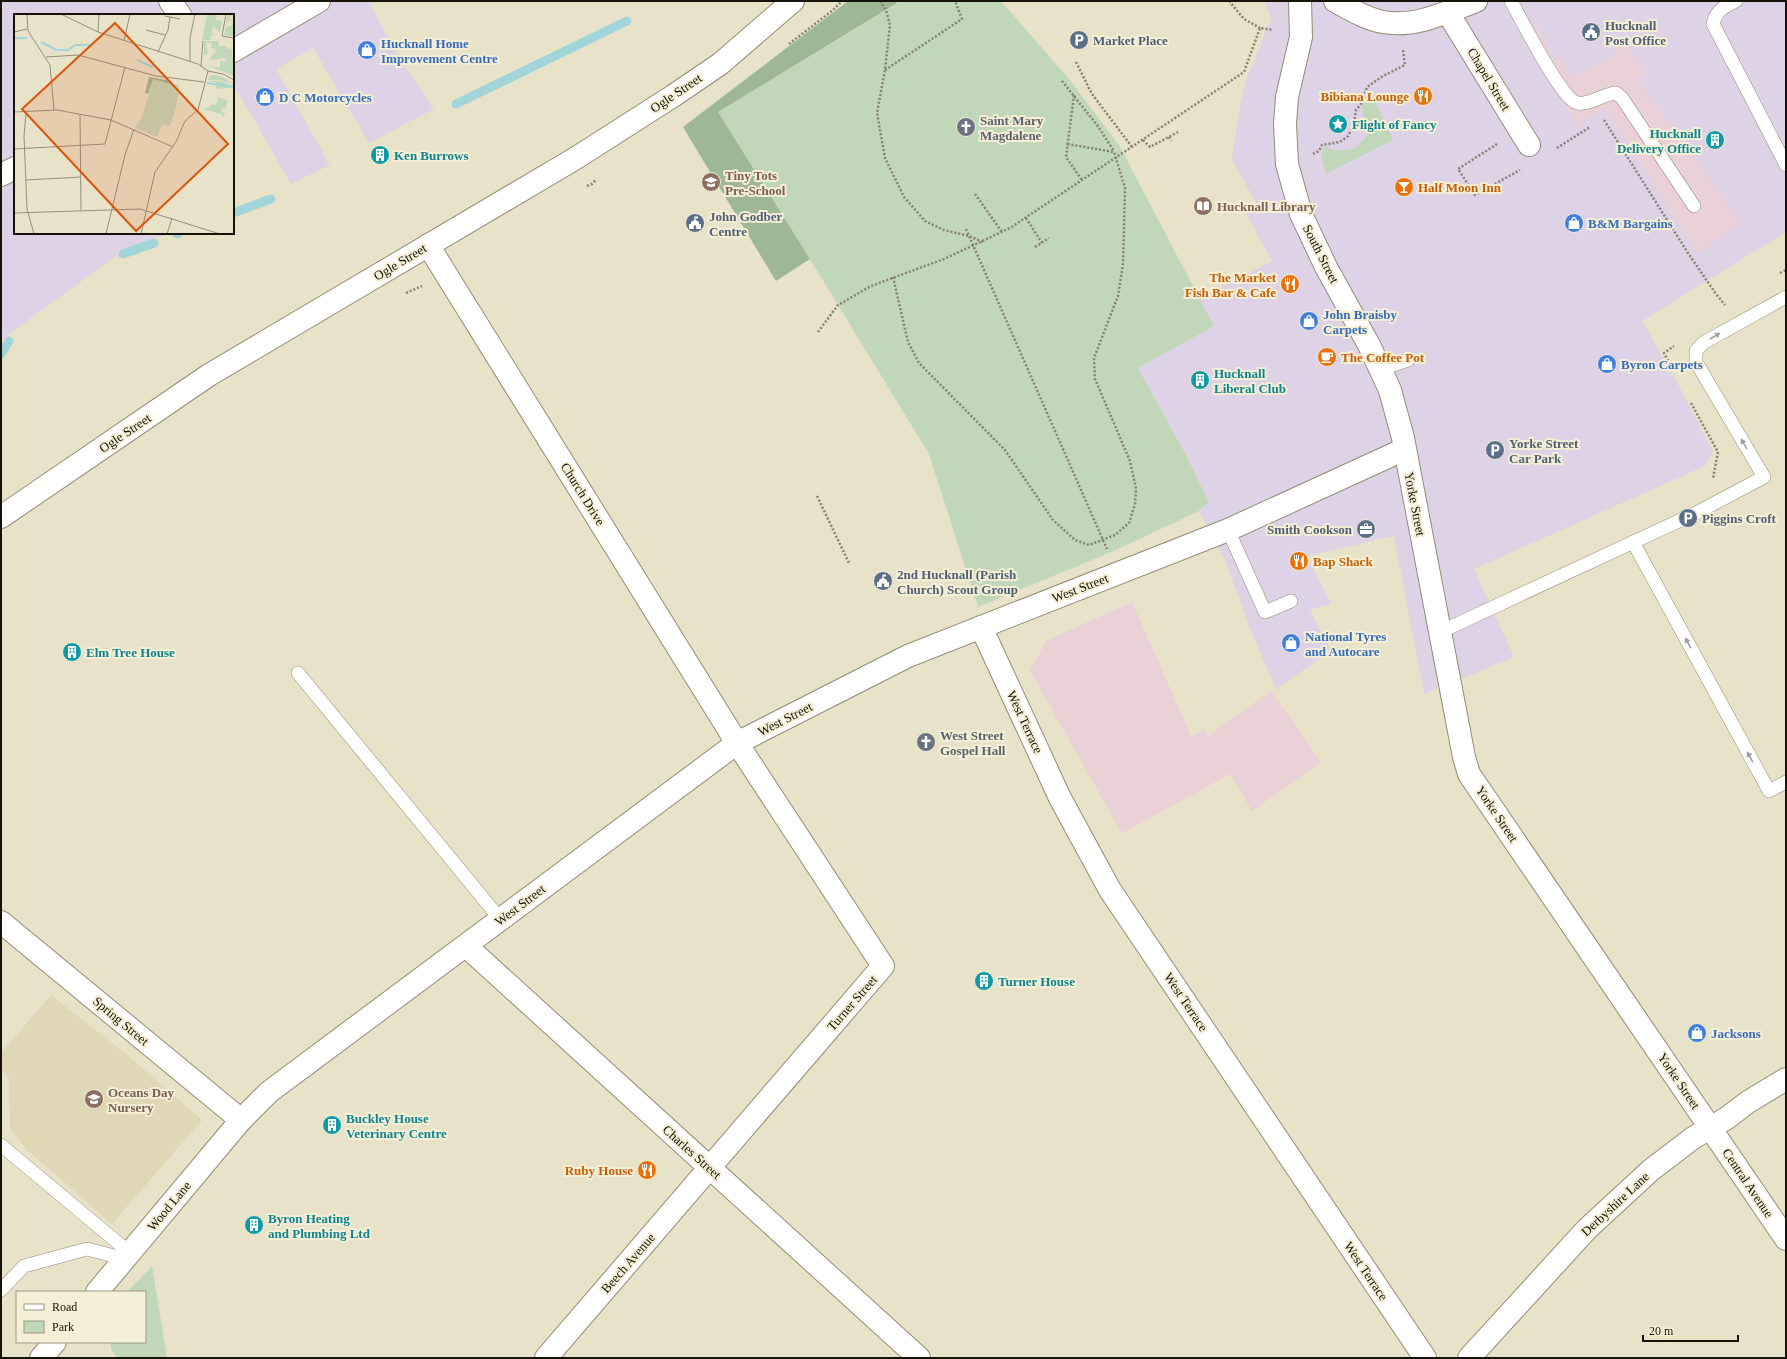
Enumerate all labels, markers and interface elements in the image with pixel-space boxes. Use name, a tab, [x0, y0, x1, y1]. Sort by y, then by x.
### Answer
inset map	[14, 14, 234, 234]
place label: Hucknall Post Office	[1605, 18, 1666, 48]
public building icon: Hucknall Post Office	[1580, 21, 1602, 43]
parking icon: Market Place	[1068, 29, 1090, 51]
place label: Market Place	[1093, 33, 1168, 48]
place label: Hucknall Home Improvement Centre	[381, 36, 498, 66]
shop icon: Hucknall Home Improvement Centre	[356, 39, 378, 61]
street label: Chapel Street	[1464, 45, 1514, 113]
street label: Ogle Street	[647, 70, 705, 116]
restaurant icon: Bibiana Lounge	[1412, 85, 1434, 107]
shop icon: D C Motorcycles	[254, 86, 276, 108]
place label: Bibiana Lounge	[1320, 89, 1409, 104]
place label: D C Motorcycles	[279, 90, 372, 105]
place label: Saint Mary Magdalene	[980, 113, 1044, 143]
place icon: Flight of Fancy	[1327, 113, 1349, 135]
church icon: Saint Mary Magdalene	[955, 116, 977, 138]
place label: Flight of Fancy	[1352, 117, 1437, 132]
place label: Hucknall Delivery Office	[1617, 126, 1701, 156]
building icon: Hucknall Delivery Office	[1704, 129, 1726, 151]
building icon: Ken Burrows	[369, 144, 391, 166]
place label: Ken Burrows	[394, 148, 469, 163]
place label: Tiny Tots Pre-School	[725, 168, 786, 198]
school or university icon: Tiny Tots Pre-School	[700, 171, 722, 193]
bar icon: Half Moon Inn	[1393, 176, 1415, 198]
place label: Half Moon Inn	[1418, 180, 1502, 195]
library icon: Hucknall Library	[1192, 195, 1214, 217]
place label: Hucknall Library	[1217, 199, 1316, 214]
place label: John Godber Centre	[709, 209, 783, 239]
public building icon: John Godber Centre	[684, 212, 706, 234]
shop icon: B&M Bargains	[1563, 212, 1585, 234]
place label: B&M Bargains	[1588, 216, 1673, 231]
street label: South Street	[1300, 222, 1342, 286]
street label: Ogle Street	[371, 240, 429, 284]
place label: The Market Fish Bar & Cafe	[1185, 270, 1277, 300]
restaurant icon: The Market Fish Bar & Cafe	[1279, 273, 1301, 295]
place label: John Braisby Carpets	[1323, 307, 1398, 337]
shop icon: John Braisby Carpets	[1298, 310, 1320, 332]
one-way arrow	[1709, 332, 1721, 339]
cafe icon: The Coffee Pot	[1316, 346, 1338, 368]
place label: The Coffee Pot	[1341, 350, 1425, 365]
shop icon: Byron Carpets	[1596, 353, 1618, 375]
place label: Byron Carpets	[1621, 357, 1703, 372]
place label: Hucknall Liberal Club	[1214, 366, 1286, 396]
building icon: Hucknall Liberal Club	[1189, 369, 1211, 391]
street label: Ogle Street	[96, 410, 154, 456]
place label: Yorke Street Car Park	[1509, 436, 1579, 466]
one-way arrow	[1740, 438, 1747, 450]
parking icon: Yorke Street Car Park	[1484, 439, 1506, 461]
street label: Church Drive	[558, 460, 608, 528]
street label: Yorke Street	[1401, 471, 1429, 538]
parking icon: Piggins Croft	[1677, 507, 1699, 529]
place label: Piggins Croft	[1702, 511, 1776, 526]
office icon: Smith Cookson	[1355, 518, 1377, 540]
place label: Smith Cookson	[1267, 522, 1353, 537]
restaurant icon: Bap Shack	[1288, 550, 1310, 572]
place label: Bap Shack	[1313, 554, 1373, 569]
place label: 2nd Hucknall (Parish Church) Scout Group	[897, 567, 1018, 597]
public building icon: 2nd Hucknall (Parish Church) Scout Group	[872, 570, 894, 592]
street label: West Street	[1050, 570, 1111, 606]
place label: National Tyres and Autocare	[1305, 629, 1386, 659]
shop icon: National Tyres and Autocare	[1280, 632, 1302, 654]
one-way arrow	[1685, 637, 1691, 649]
building icon: Elm Tree House	[61, 641, 83, 663]
place label: Elm Tree House	[86, 645, 175, 660]
street label: West Terrace	[1004, 688, 1046, 756]
street label: West Street	[755, 699, 815, 739]
place label: West Street Gospel Hall	[940, 728, 1006, 758]
church icon: West Street Gospel Hall	[915, 731, 937, 753]
one-way arrow	[1747, 751, 1753, 763]
street label: Yorke Street	[1473, 783, 1522, 845]
street label: West Street	[492, 881, 548, 929]
building icon: Turner House	[973, 970, 995, 992]
street label: West Terrace	[1161, 970, 1211, 1034]
street label: Turner Street	[824, 972, 880, 1034]
place label: Turner House	[998, 974, 1075, 989]
street label: Spring Street	[90, 993, 152, 1049]
shop icon: Jacksons	[1686, 1022, 1708, 1044]
place label: Jacksons	[1711, 1026, 1761, 1041]
street label: Yorke Street	[1655, 1050, 1704, 1112]
place label: Oceans Day Nursery	[108, 1085, 175, 1115]
school or university icon: Oceans Day Nursery	[83, 1088, 105, 1110]
place label: Buckley House Veterinary Centre	[346, 1111, 447, 1141]
building icon: Buckley House Veterinary Centre	[321, 1114, 343, 1136]
street label: Charles Street	[660, 1122, 725, 1182]
street label: Central Avenue	[1719, 1146, 1777, 1221]
restaurant icon: Ruby House	[636, 1159, 658, 1181]
place label: Ruby House	[565, 1163, 633, 1178]
street label: Derbyshire Lane	[1578, 1169, 1652, 1239]
street label: Wood Lane	[144, 1178, 194, 1234]
place label: Byron Heating and Plumbing Ltd	[268, 1211, 371, 1241]
building icon: Byron Heating and Plumbing Ltd	[243, 1214, 265, 1236]
street label: Beech Avenue	[598, 1230, 658, 1296]
street label: West Terrace	[1341, 1239, 1391, 1303]
legend	[16, 1291, 146, 1343]
text: Road	[52, 1300, 77, 1314]
scale bar	[1643, 1317, 1738, 1343]
text: Park	[52, 1320, 74, 1334]
text: 20 m	[1649, 1324, 1674, 1338]

